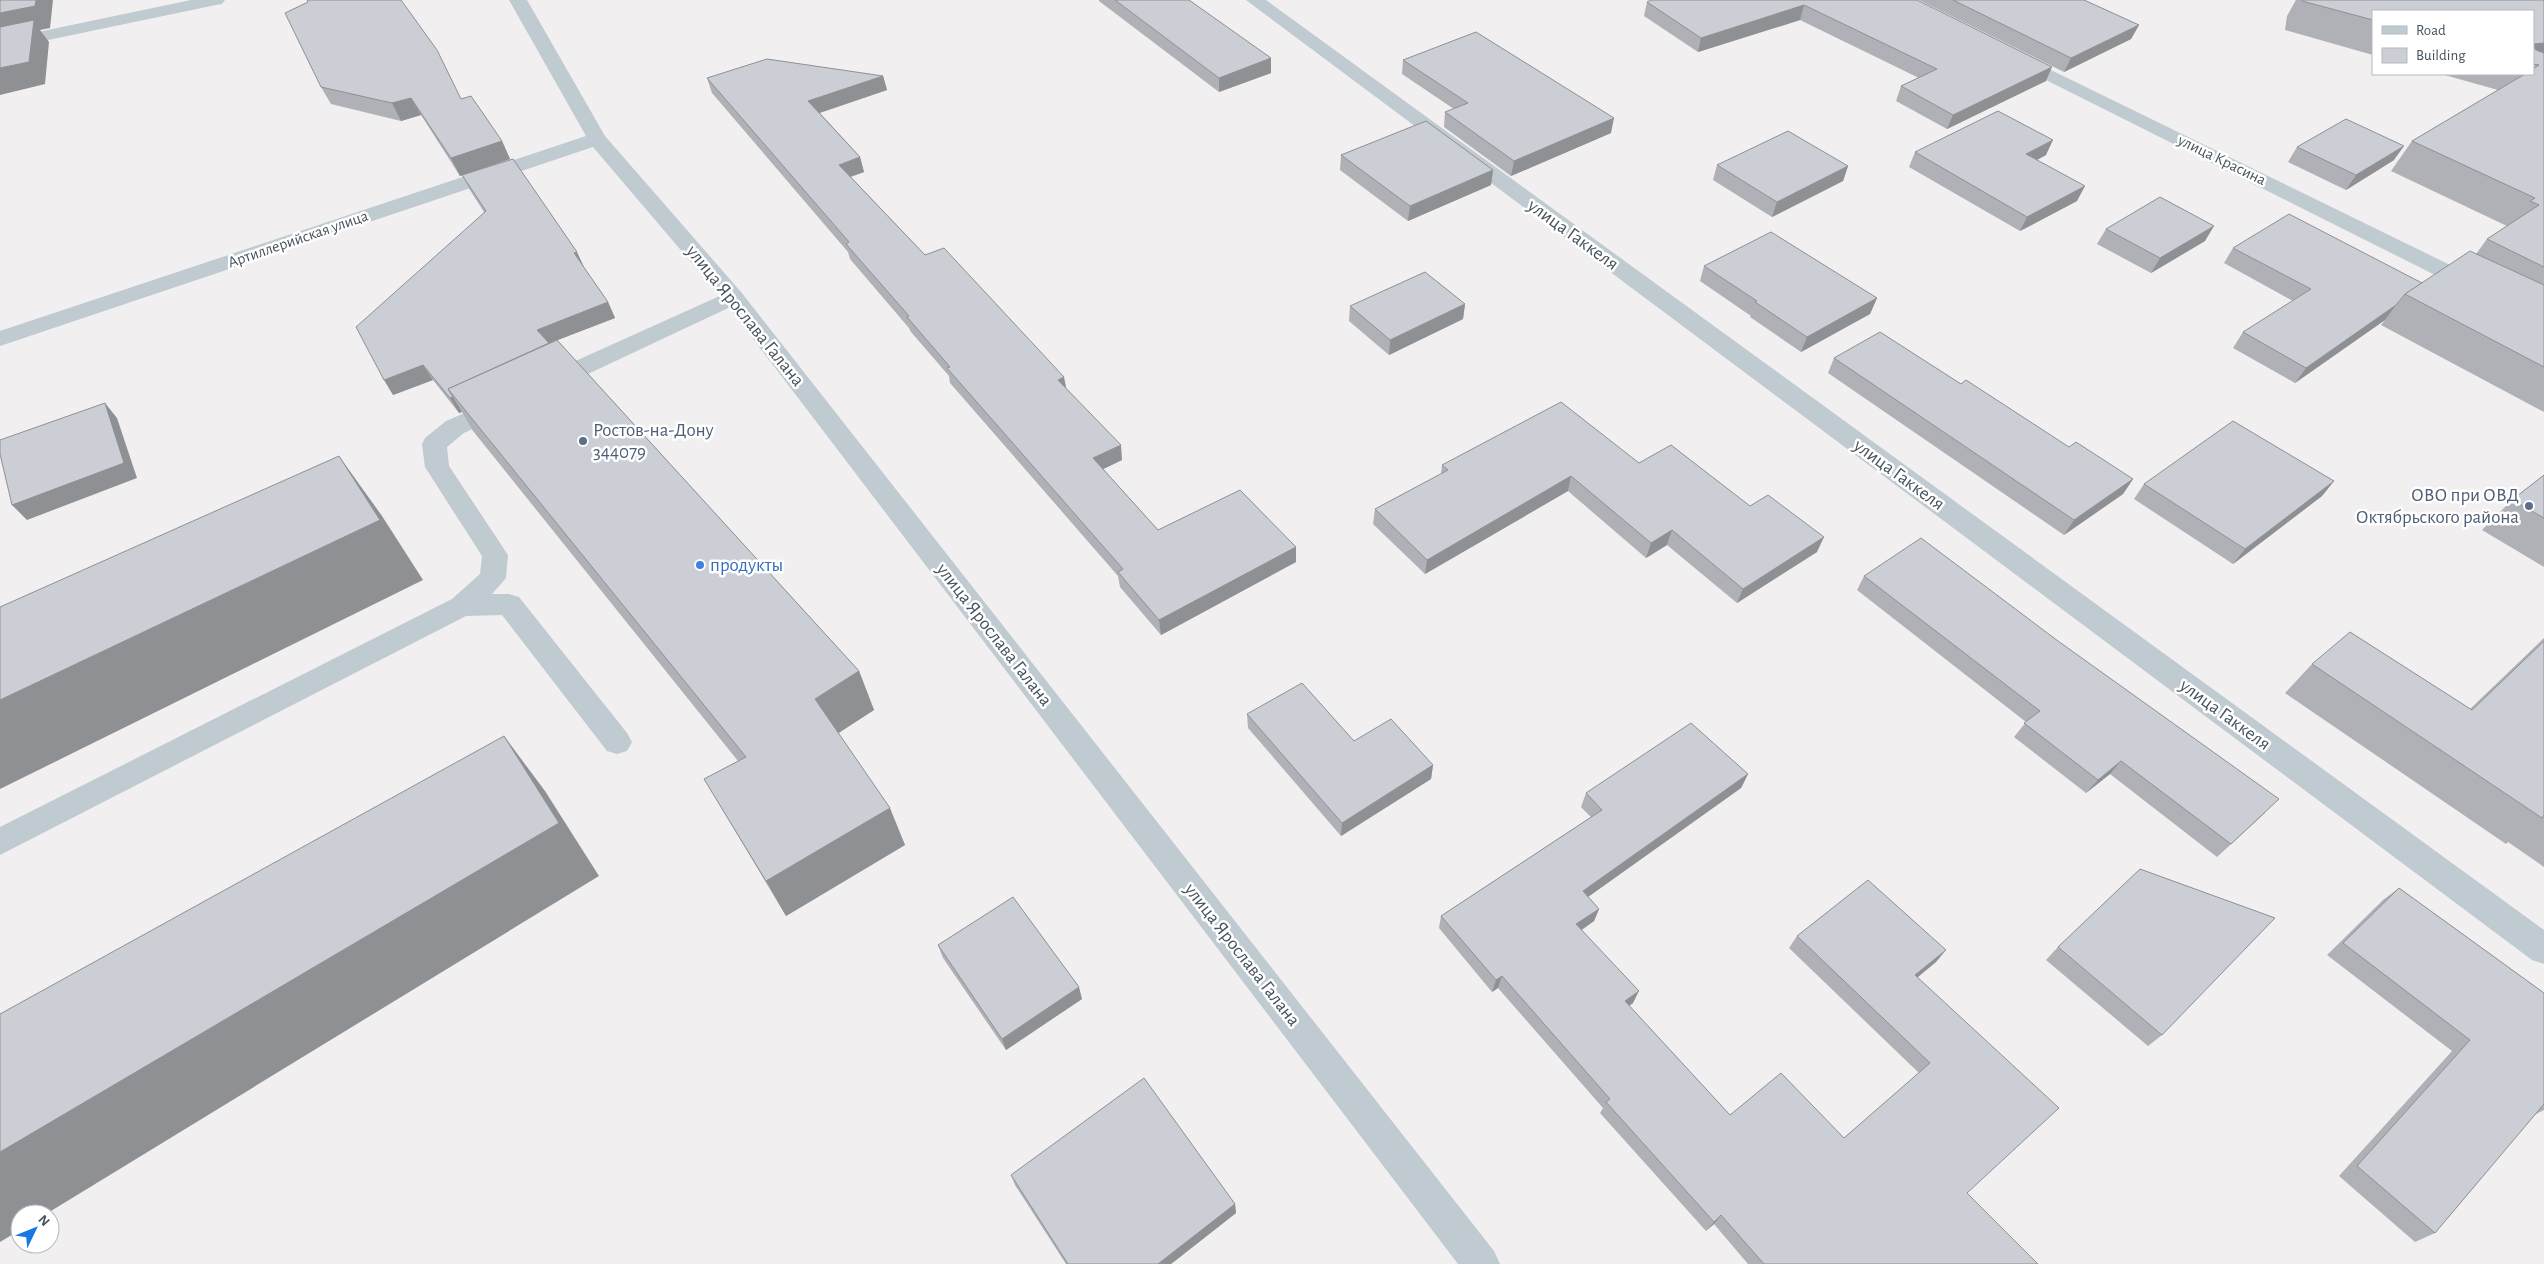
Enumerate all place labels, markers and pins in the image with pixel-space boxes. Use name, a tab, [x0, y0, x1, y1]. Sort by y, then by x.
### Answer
place label: Ростов-на-Дону 344079	[593, 421, 714, 462]
marker: Ростов-на-Дону 344079	[577, 435, 589, 447]
place label: ОВО при ОВД Октябрьского района	[2356, 486, 2519, 527]
marker: ОВО при ОВД Октябрьского района	[2523, 500, 2535, 512]
place label: продукты	[710, 556, 783, 575]
marker: продукты	[694, 559, 706, 571]

